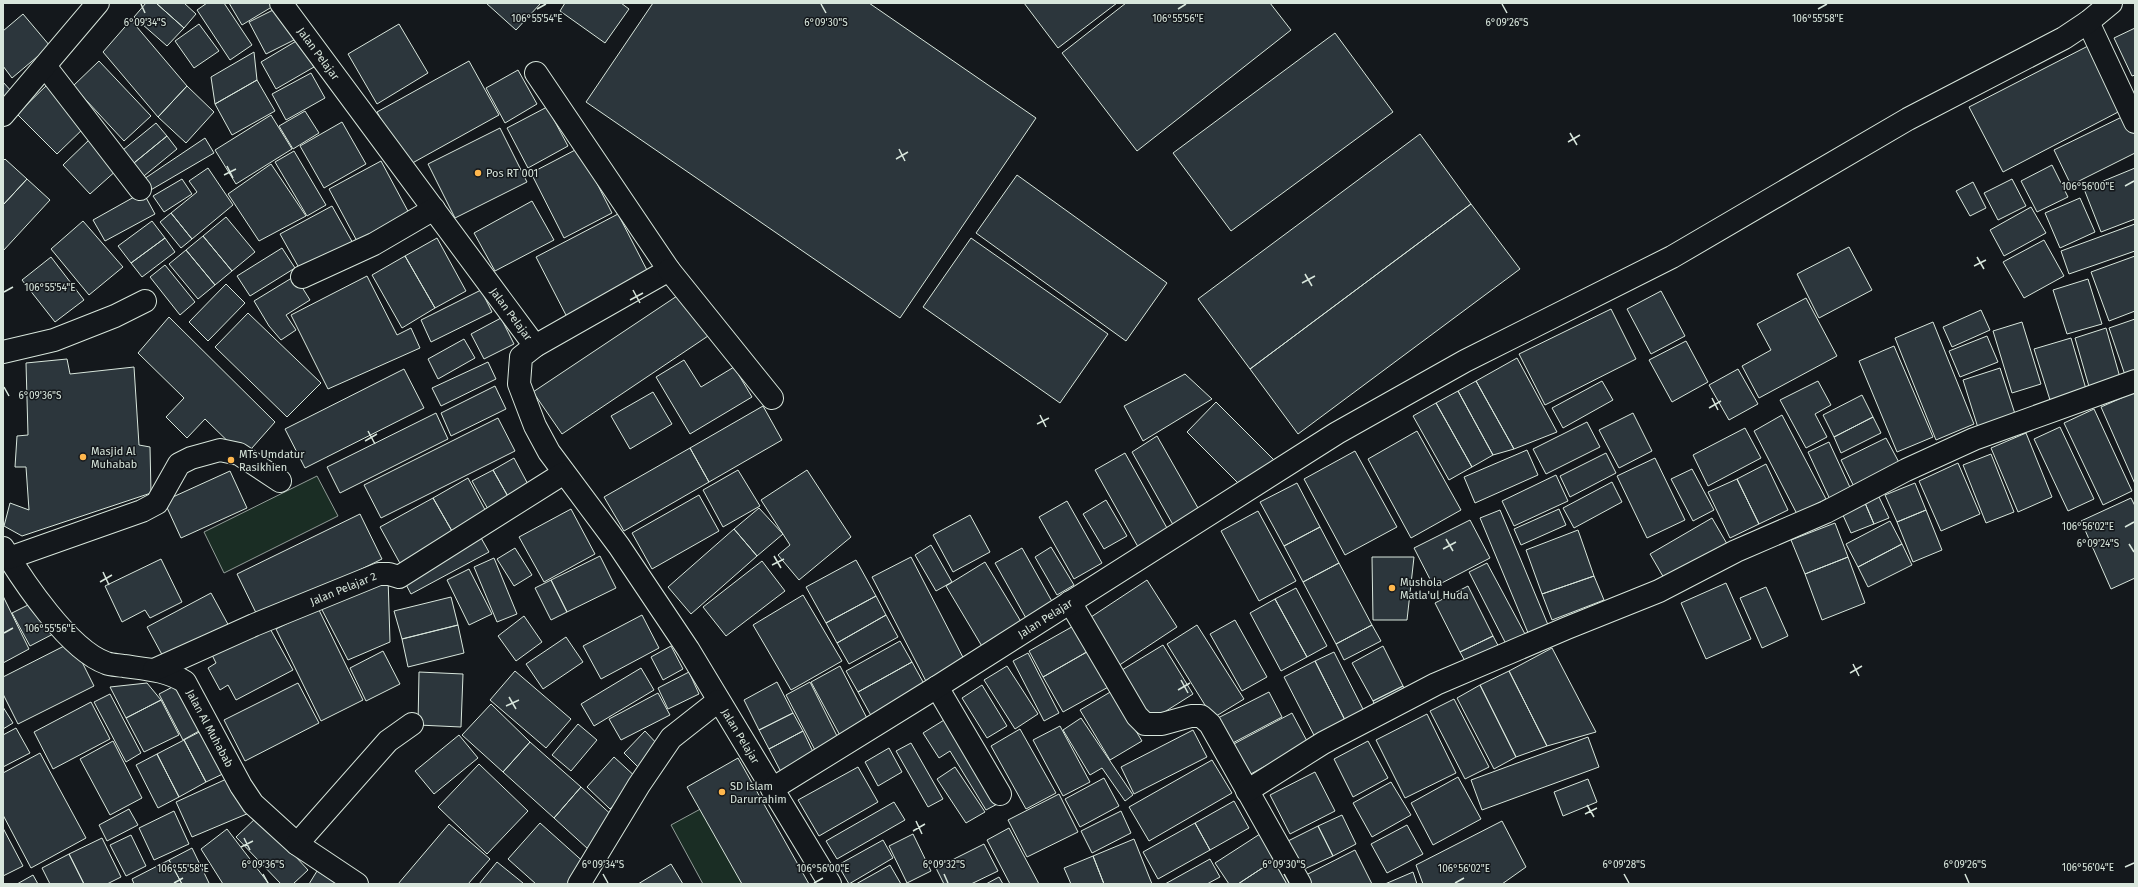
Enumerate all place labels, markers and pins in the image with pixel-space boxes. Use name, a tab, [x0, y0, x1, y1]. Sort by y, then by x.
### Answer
place label: Pos RT 001	[486, 167, 538, 180]
marker: Pos RT 001	[473, 168, 483, 178]
place label: Masjid Al Muhabab	[91, 445, 137, 471]
place label: MTs Umdatur Rasikhien	[239, 448, 305, 474]
marker: Masjid Al Muhabab	[78, 452, 88, 462]
marker: MTs Umdatur Rasikhien	[226, 455, 236, 465]
place label: Mushola Matla'ul Huda	[1400, 576, 1469, 602]
marker: Mushola Matla'ul Huda	[1387, 583, 1397, 593]
place label: SD Islam Darurrahim	[730, 780, 787, 806]
marker: SD Islam Darurrahim	[717, 787, 727, 797]

